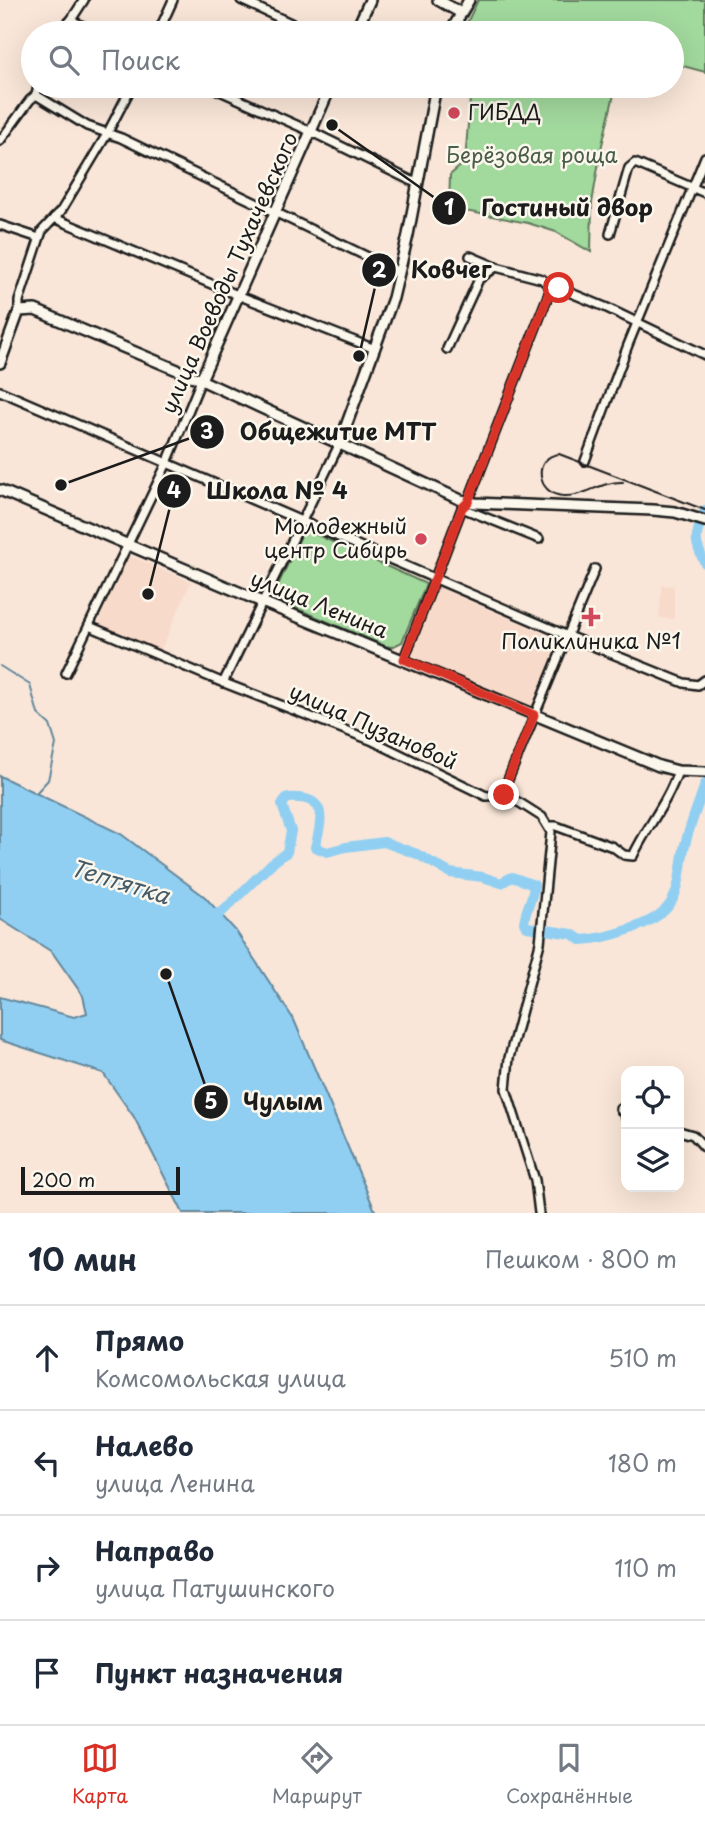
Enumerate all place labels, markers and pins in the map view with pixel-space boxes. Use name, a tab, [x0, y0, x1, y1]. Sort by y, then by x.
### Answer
place label: ГИБДД	[468, 95, 541, 127]
marker: ГИБДД	[446, 105, 462, 121]
callout: Гостиный двор	[432, 186, 668, 230]
callout: Ковчег	[362, 248, 506, 292]
callout: Общежитие МТТ	[190, 410, 451, 454]
callout: Школа № 4	[156, 469, 362, 513]
place label: Молодежный центр Сибирь	[264, 509, 407, 565]
marker: Молодежный центр Сибирь	[413, 531, 429, 547]
marker: Поликлиника №1	[581, 607, 601, 627]
place label: Поликлиника №1	[501, 624, 681, 656]
callout: Чулым	[194, 1080, 338, 1124]

